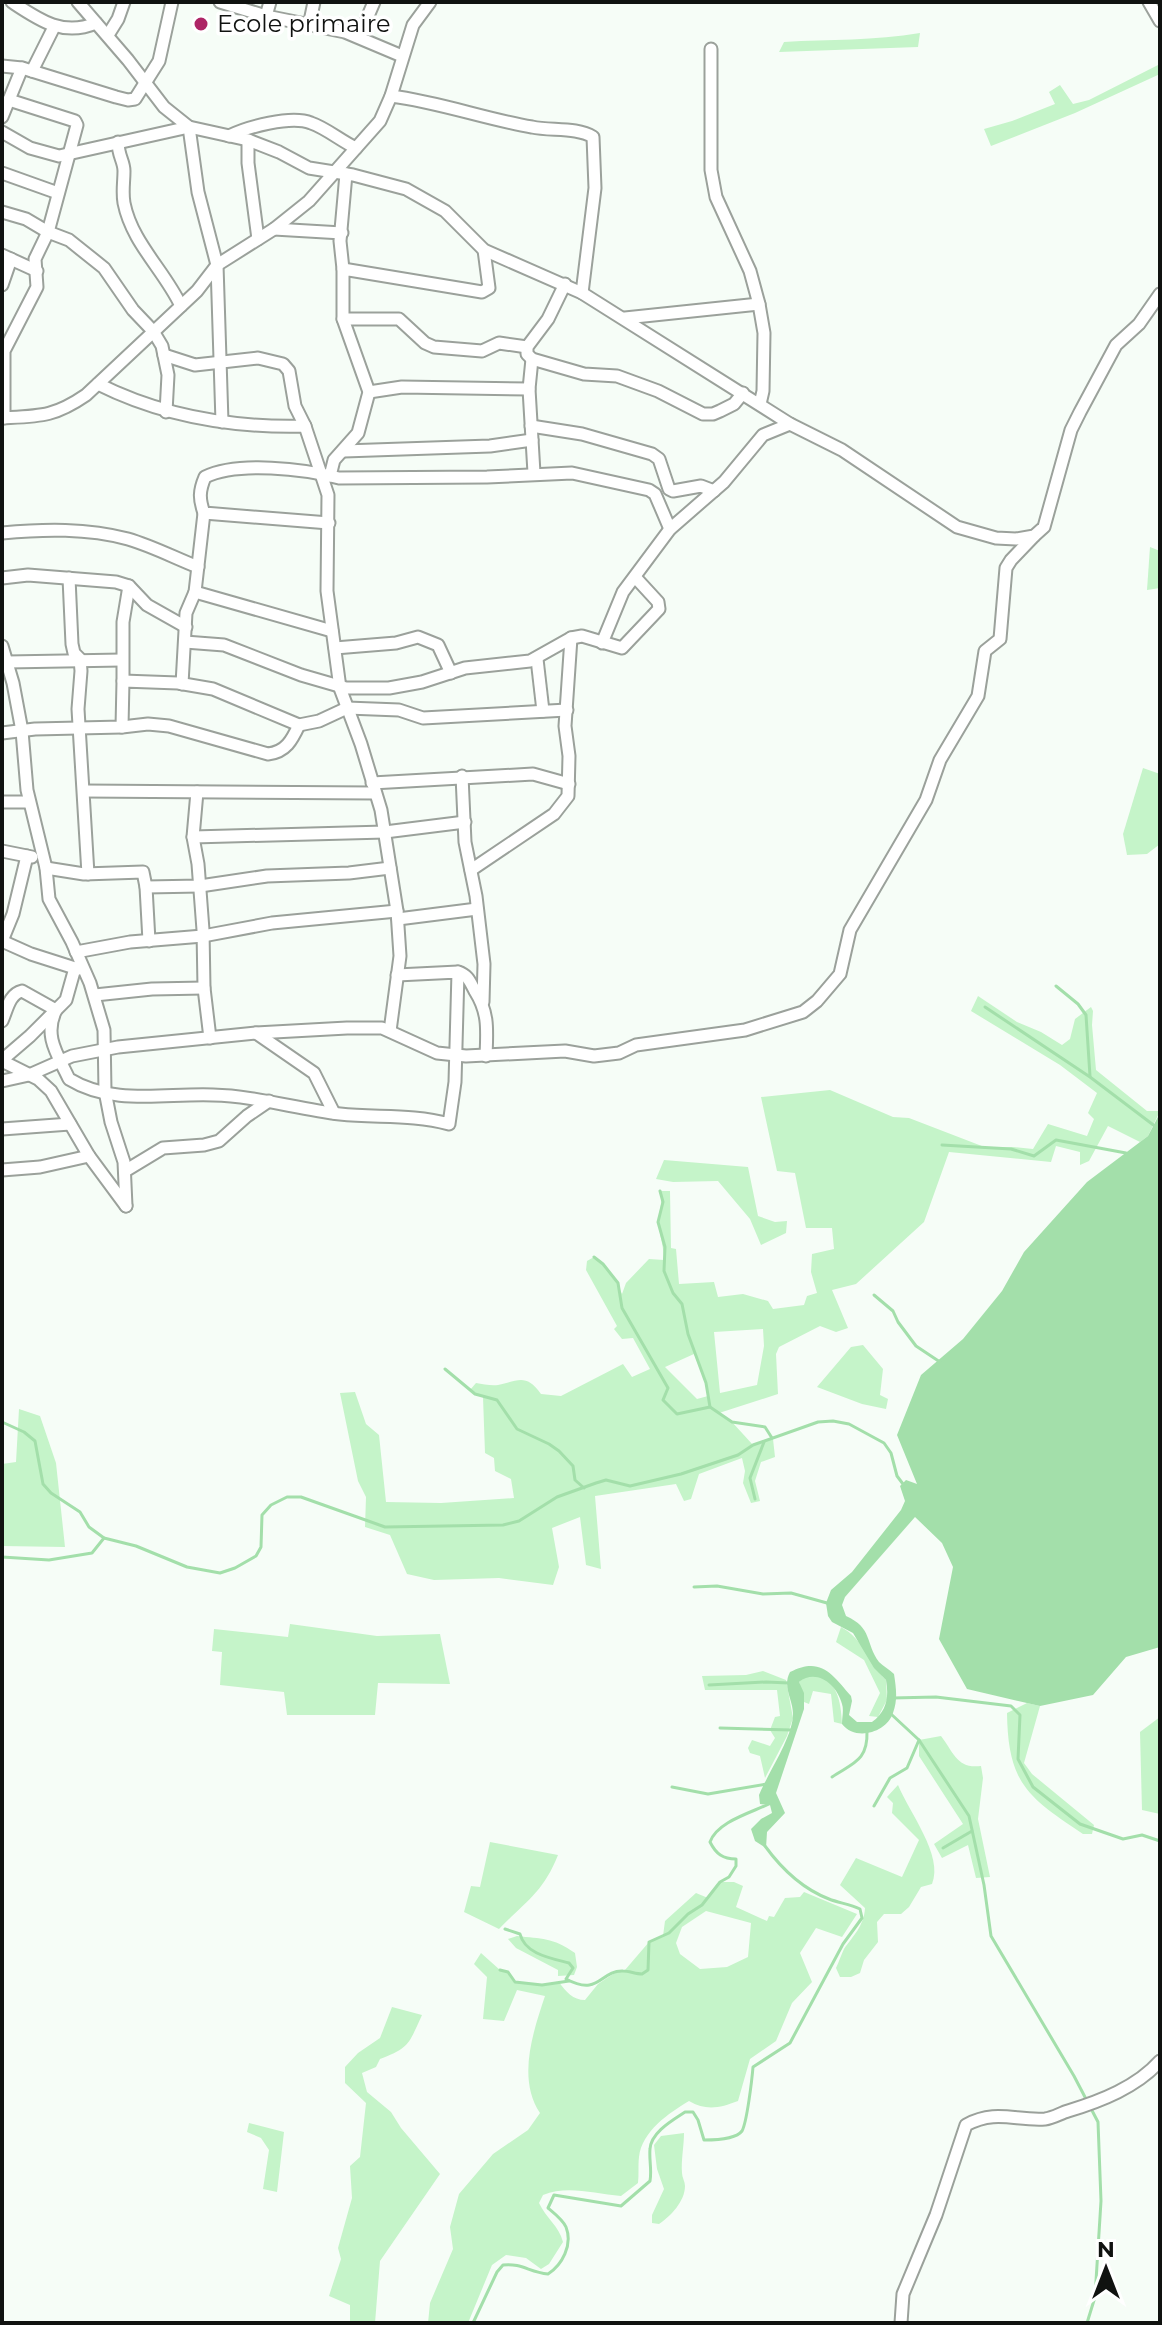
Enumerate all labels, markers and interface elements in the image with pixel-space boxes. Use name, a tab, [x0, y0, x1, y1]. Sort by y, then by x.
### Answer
place label: Ecole primaire	[217, 9, 391, 38]
marker: Ecole primaire	[192, 15, 210, 33]
north arrow	[1066, 2229, 1146, 2309]
text: N	[1097, 2236, 1115, 2263]

